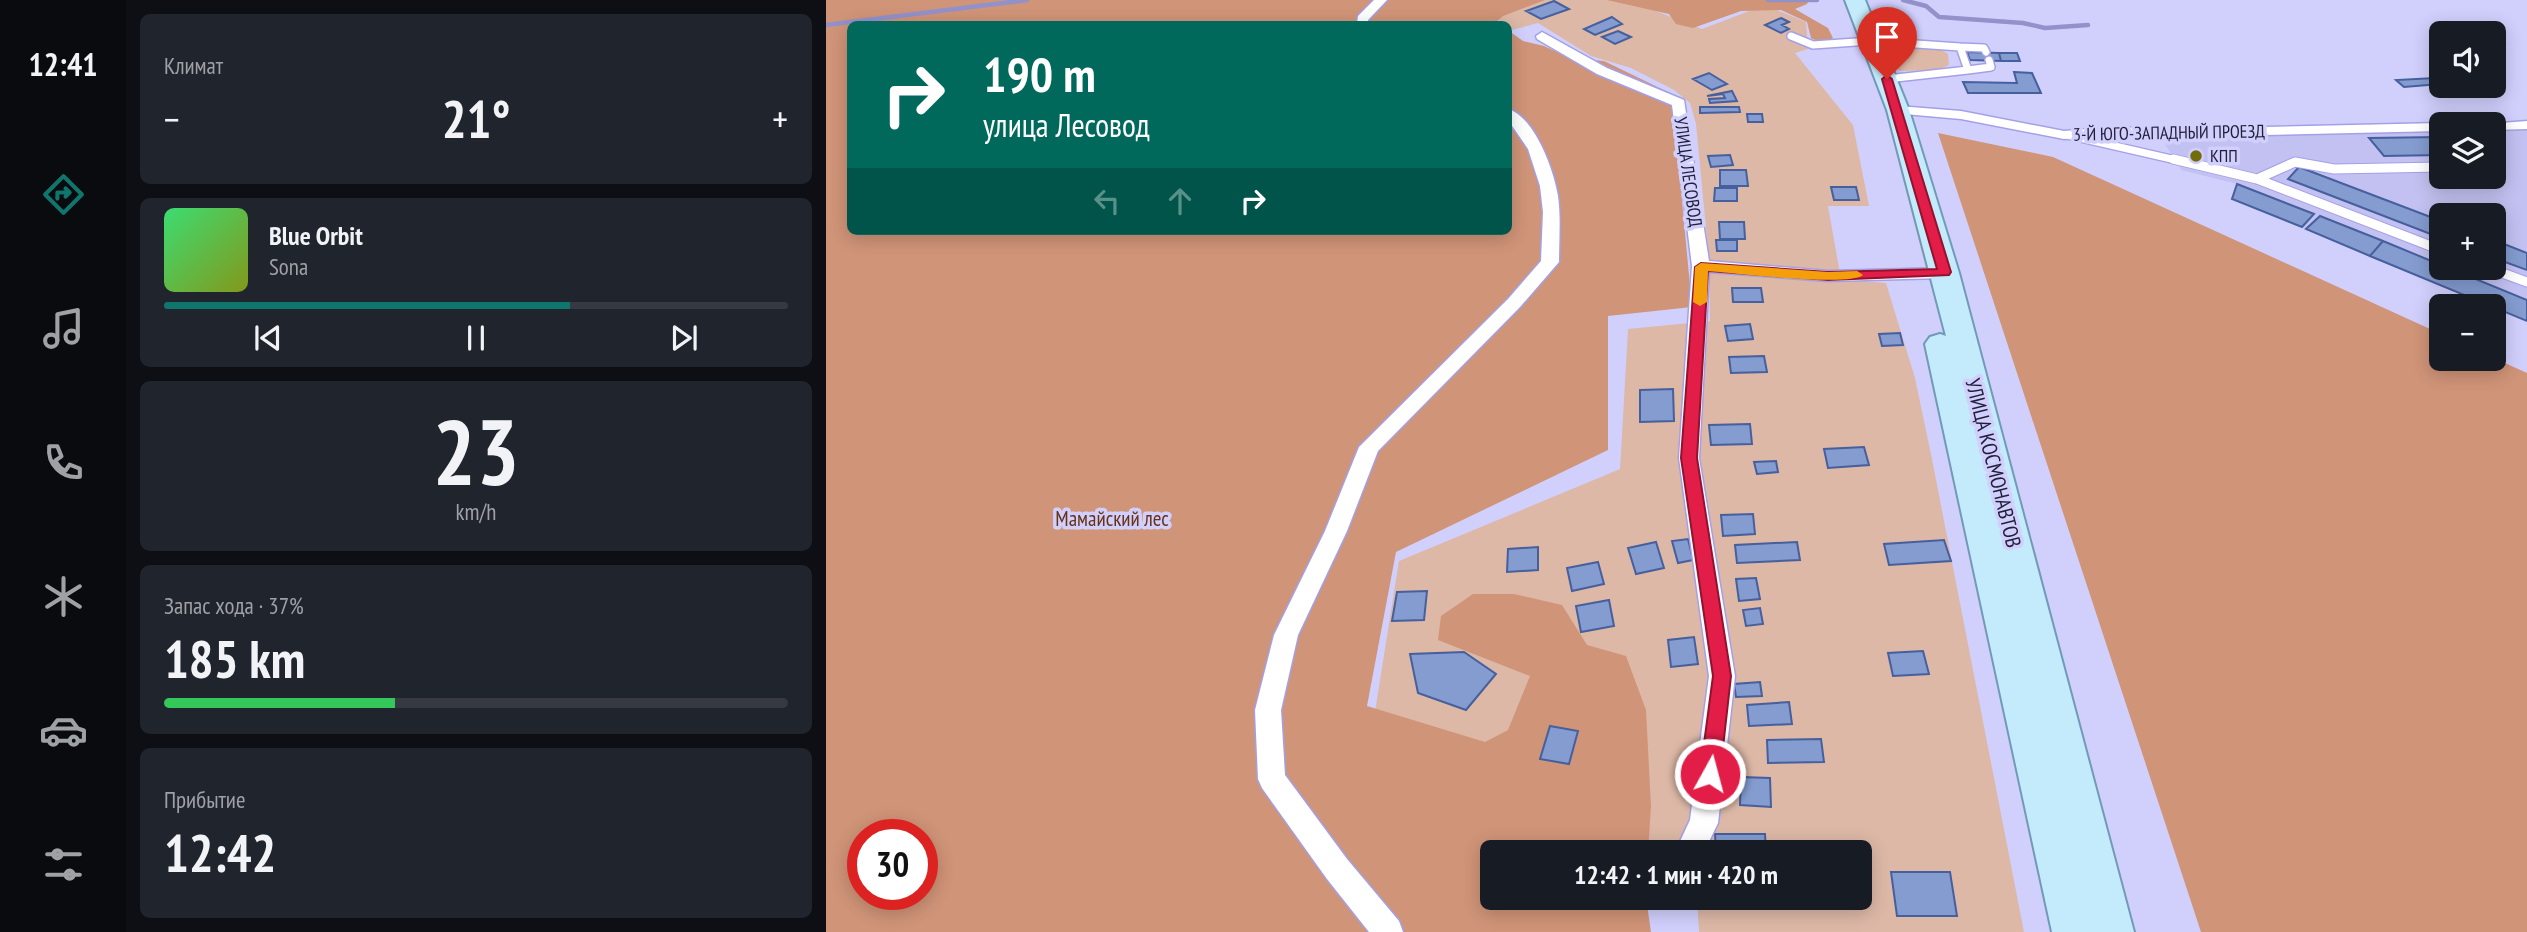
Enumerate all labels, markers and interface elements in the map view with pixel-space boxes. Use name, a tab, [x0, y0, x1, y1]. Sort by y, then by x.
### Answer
pin	[1857, 7, 1917, 79]
icon: arrive	[1868, 18, 1906, 56]
map controls	[2429, 21, 2506, 371]
button: sound	[2429, 21, 2506, 98]
text: 190 m	[983, 42, 1096, 106]
text: 12:41	[28, 43, 98, 85]
icon: right	[868, 49, 959, 140]
text: Климат	[164, 51, 223, 80]
text: 21°	[442, 85, 510, 152]
text: −	[164, 94, 180, 143]
text: +	[772, 94, 788, 143]
text: улица Лесовод	[983, 104, 1150, 146]
button: layers	[2429, 112, 2506, 189]
street label: УЛИЦА ЛЕСОВОД	[1669, 116, 1708, 228]
street label: 3-Й ЮГО-ЗАПАДНЫЙ ПРОЕЗД	[2073, 119, 2265, 146]
place label: КПП	[2210, 144, 2238, 167]
marker: КПП	[2188, 148, 2204, 164]
icon: directions	[39, 170, 88, 219]
icon: left	[1088, 182, 1126, 220]
icon: ahead	[1161, 182, 1199, 220]
icon: right	[1234, 182, 1272, 220]
button: +	[2429, 203, 2506, 280]
text: Blue Orbit	[269, 219, 363, 252]
text: Sona	[269, 252, 308, 281]
button: −	[2429, 294, 2506, 371]
icon: music	[39, 304, 88, 353]
icon: previous	[249, 319, 287, 357]
icon: pause	[457, 319, 495, 357]
icon: next	[665, 319, 703, 357]
street label: УЛИЦА КОСМОНАВТОВ	[1959, 376, 2028, 550]
text: 23	[433, 392, 520, 510]
icon: phone	[39, 438, 88, 487]
text: km/h	[456, 497, 496, 526]
park label: Мамайский лес	[1055, 505, 1169, 532]
icon: climate	[39, 572, 88, 621]
text: Запас хода · 37%	[164, 591, 304, 620]
text: 185 km	[164, 625, 305, 692]
icon: car	[39, 706, 88, 755]
position arrow	[1673, 737, 1747, 811]
text: Прибытие	[164, 785, 245, 814]
text: 12:42	[164, 819, 276, 886]
speed limit sign: 30	[847, 819, 938, 910]
icon: filters	[39, 840, 88, 889]
text: 12:42 · 1 мин · 420 m	[1574, 858, 1778, 891]

